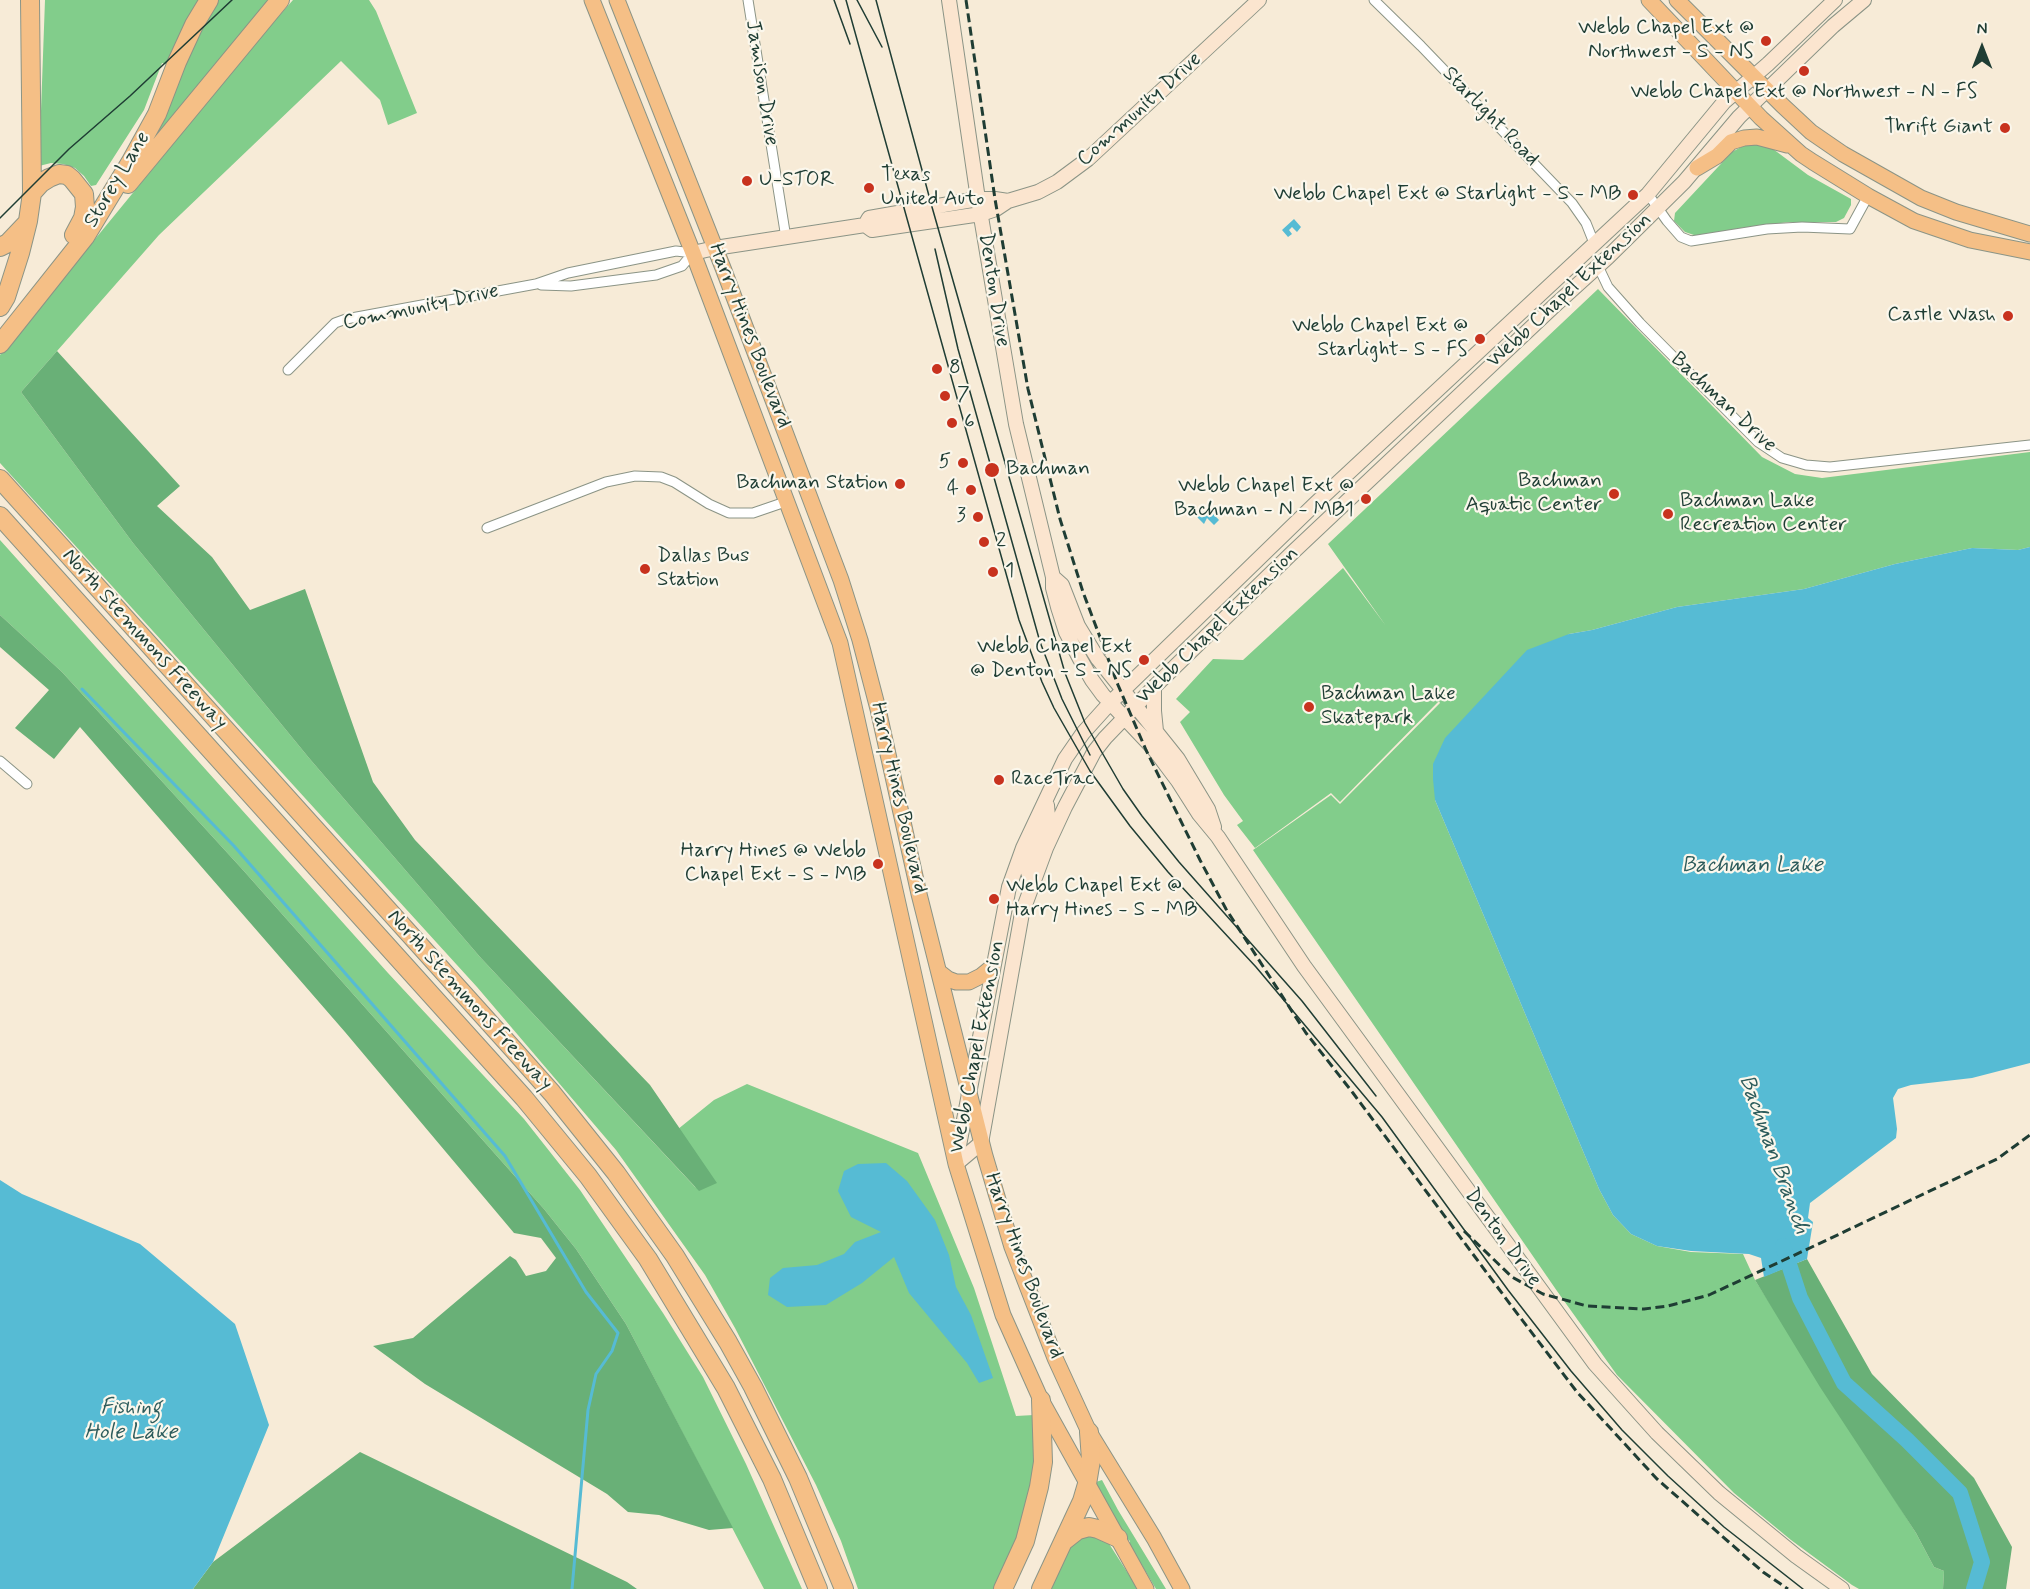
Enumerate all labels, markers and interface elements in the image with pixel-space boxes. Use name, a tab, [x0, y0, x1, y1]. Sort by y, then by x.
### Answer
place label: Webb Chapel Ext @ Northwest - S - NS	[1578, 16, 1754, 66]
street label: Jamison Drive	[739, 18, 783, 148]
north arrow	[1952, 18, 2012, 78]
text: N	[1977, 19, 1987, 40]
marker: Webb Chapel Ext @ Northwest - S - NS	[1759, 34, 1773, 48]
street label: Community Drive	[1073, 47, 1207, 173]
street label: Starlight Road	[1436, 62, 1544, 172]
marker: Webb Chapel Ext @ Northwest - N - FS	[1797, 64, 1811, 78]
place label: Webb Chapel Ext @ Northwest - N - FS	[1630, 80, 1978, 106]
place label: Thrift Giant	[1884, 115, 1993, 141]
marker: Thrift Giant	[1998, 121, 2012, 135]
street label: Storey Lane	[79, 127, 157, 233]
place label: Texas United Auto	[881, 163, 984, 213]
place label: U-STOR	[759, 168, 834, 194]
marker: U-STOR	[740, 174, 754, 188]
marker: Texas United Auto	[862, 181, 876, 195]
place label: Webb Chapel Ext @ Starlight - S - MB	[1274, 182, 1621, 208]
marker: Webb Chapel Ext @ Starlight - S - MB	[1626, 188, 1640, 202]
street label: Webb Chapel Extension	[1482, 208, 1658, 374]
street label: Denton Drive	[972, 231, 1014, 349]
street label: Harry Hines Boulevard	[702, 240, 796, 432]
street label: Community Drive	[341, 279, 501, 337]
place label: Castle Wash	[1887, 303, 1996, 329]
marker: Castle Wash	[2001, 309, 2015, 323]
place label: Webb Chapel Ext @ Starlight- S - FS	[1292, 314, 1468, 364]
marker: Webb Chapel Ext @ Starlight- S - FS	[1473, 332, 1487, 346]
street label: Bachman Drive	[1665, 347, 1781, 459]
place label: 8	[949, 356, 961, 382]
marker: 8	[930, 362, 944, 376]
place label: 7	[957, 383, 970, 409]
marker: 7	[938, 389, 952, 403]
place label: 6	[964, 410, 975, 436]
marker: 6	[945, 416, 959, 430]
place label: 5	[938, 450, 951, 476]
marker: 5	[956, 456, 970, 470]
place label: Bachman	[1006, 457, 1090, 483]
marker: Bachman	[983, 461, 1001, 479]
place label: Bachman Aquatic Center	[1465, 469, 1602, 519]
place label: Bachman Station	[736, 471, 888, 497]
place label: Webb Chapel Ext @ Bachman - N - MB1	[1174, 474, 1354, 524]
marker: Bachman Station	[893, 477, 907, 491]
place label: 4	[947, 477, 959, 503]
marker: 4	[964, 483, 978, 497]
marker: Bachman Aquatic Center	[1607, 487, 1621, 501]
place label: Bachman Lake Recreation Center	[1680, 489, 1847, 539]
marker: Webb Chapel Ext @ Bachman - N - MB1	[1359, 492, 1373, 506]
place label: 3	[957, 504, 966, 530]
marker: Bachman Lake Recreation Center	[1661, 507, 1675, 521]
marker: 3	[971, 510, 985, 524]
place label: 2	[996, 529, 1006, 555]
marker: 2	[977, 535, 991, 549]
street label: Webb Chapel Extension	[1131, 542, 1305, 710]
street label: North Stemmons Freeway	[56, 544, 232, 736]
place label: Dallas Bus Station	[657, 544, 749, 594]
place label: 1	[1005, 559, 1014, 585]
marker: Dallas Bus Station	[638, 562, 652, 576]
marker: 1	[986, 565, 1000, 579]
place label: Webb Chapel Ext @ Denton - S - NS	[970, 635, 1132, 685]
marker: Webb Chapel Ext @ Denton - S - NS	[1137, 653, 1151, 667]
place label: Bachman Lake Skatepark	[1321, 682, 1456, 732]
street label: Harry Hines Boulevard	[864, 700, 932, 896]
marker: Bachman Lake Skatepark	[1302, 700, 1316, 714]
place label: RaceTrac	[1011, 767, 1095, 793]
marker: RaceTrac	[992, 773, 1006, 787]
place label: Harry Hines @ Webb Chapel Ext - S - MB	[680, 839, 866, 889]
water label: Bachman Lake	[1681, 853, 1823, 879]
marker: Harry Hines @ Webb Chapel Ext - S - MB	[871, 857, 885, 871]
place label: Webb Chapel Ext @ Harry Hines - S - MB	[1006, 874, 1197, 924]
marker: Webb Chapel Ext @ Harry Hines - S - MB	[987, 892, 1001, 906]
street label: North Stemmons Freeway	[381, 905, 557, 1097]
street label: Webb Chapel Extension	[945, 938, 1011, 1156]
water label: Bachman Branch	[1732, 1072, 1814, 1238]
street label: Harry Hines Boulevard	[978, 1170, 1068, 1362]
street label: Denton Drive	[1458, 1184, 1546, 1292]
water label: Fishing Hole Lake	[85, 1395, 177, 1446]

